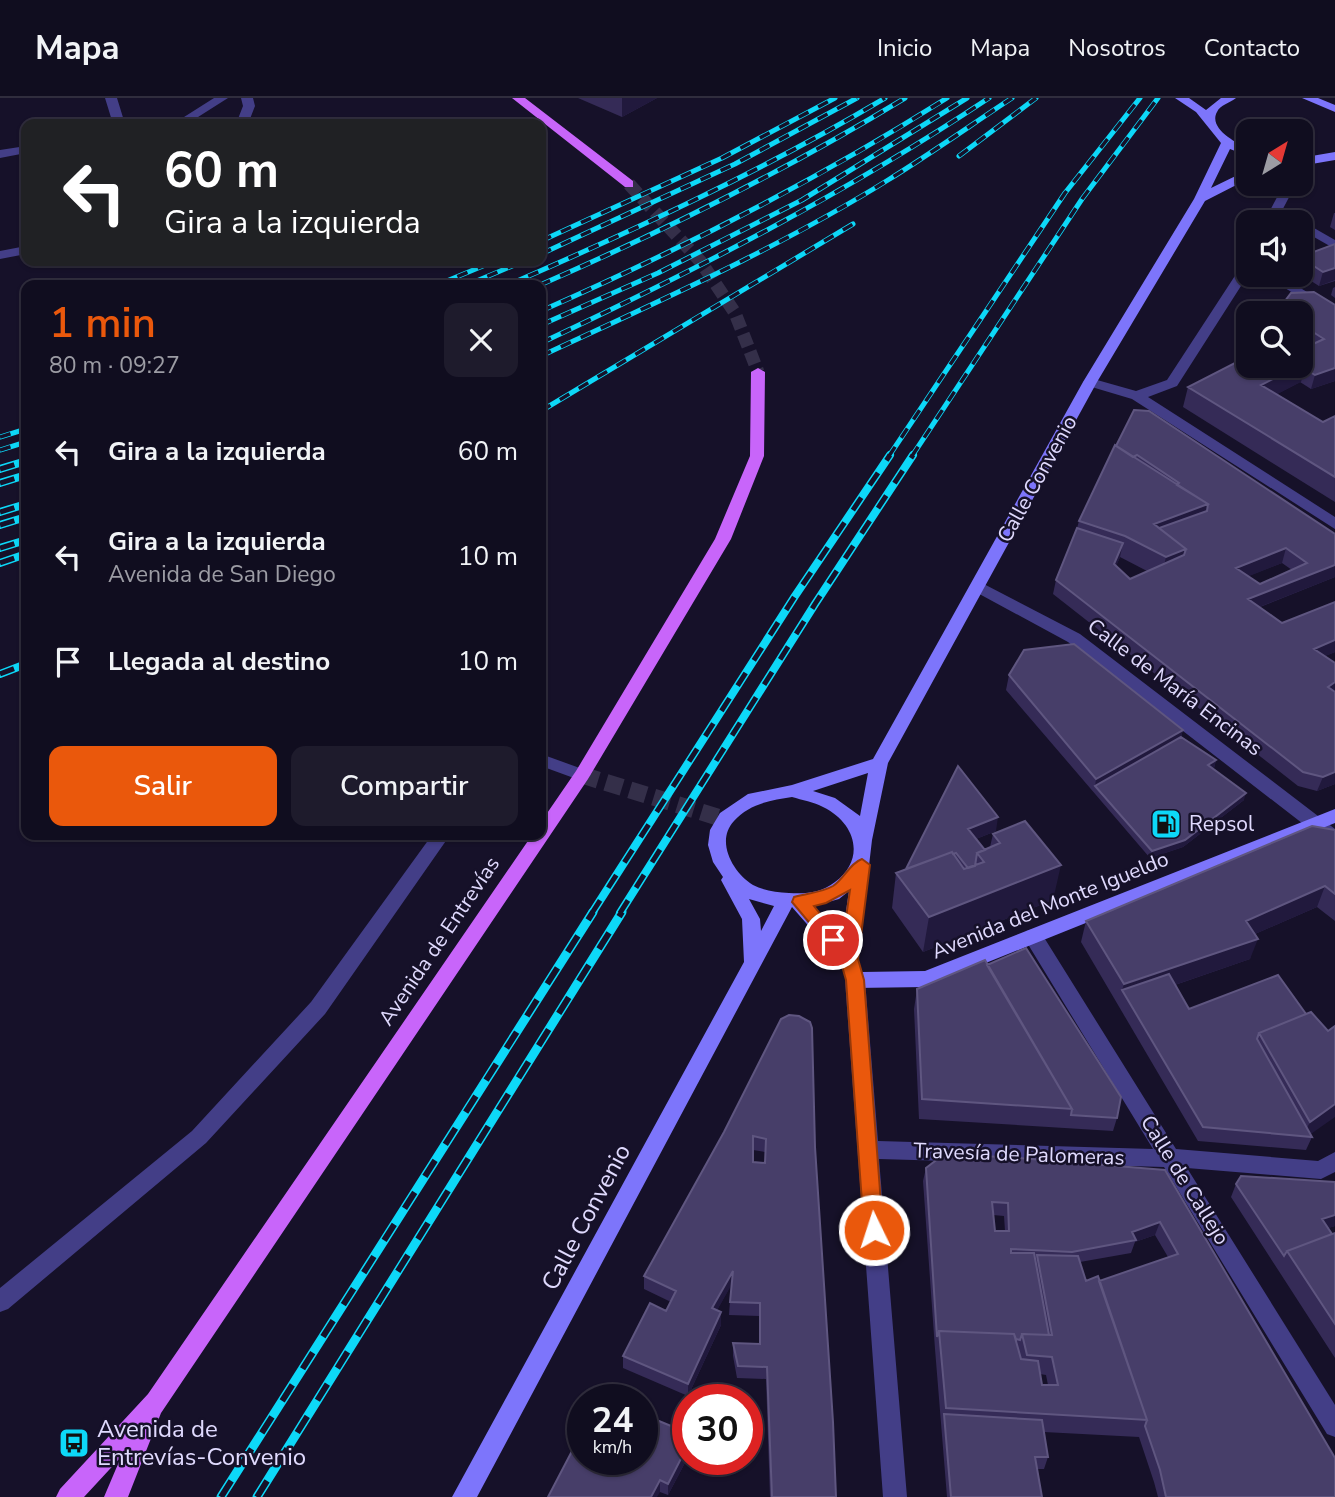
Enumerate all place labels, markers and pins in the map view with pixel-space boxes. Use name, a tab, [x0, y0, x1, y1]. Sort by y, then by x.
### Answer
fuel station icon: Repsol	[1149, 807, 1183, 841]
place label: Repsol	[1189, 810, 1255, 838]
pin	[803, 910, 863, 970]
place label: Avenida de Entrevías-Convenio	[97, 1413, 306, 1473]
bus stop icon: Avenida de Entrevías-Convenio	[57, 1426, 91, 1460]

